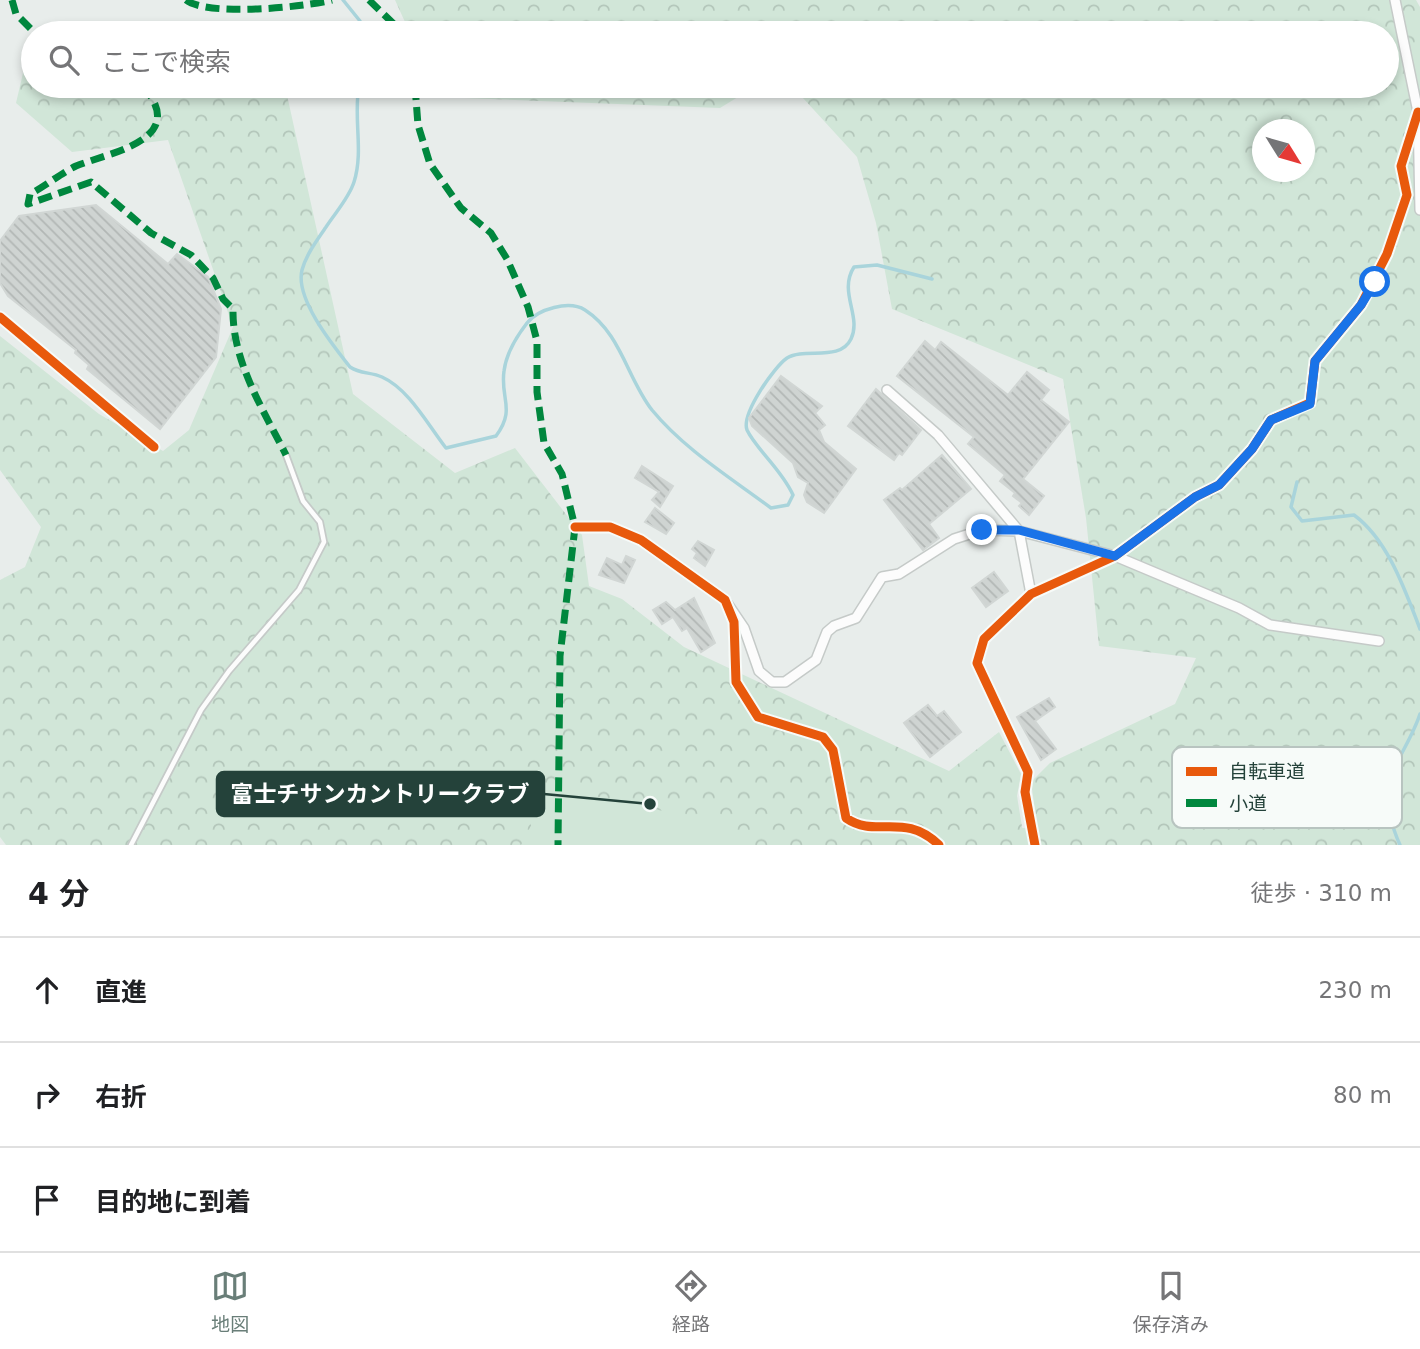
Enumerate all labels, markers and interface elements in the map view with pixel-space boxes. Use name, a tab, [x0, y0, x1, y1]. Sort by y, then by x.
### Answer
search box	[21, 21, 1399, 98]
icon: search	[45, 41, 83, 79]
text: ここで検索	[101, 47, 231, 77]
north arrow	[1252, 119, 1315, 182]
route start	[1359, 266, 1390, 297]
route end	[966, 514, 997, 545]
legend	[1172, 747, 1402, 828]
text: 自転車道	[1229, 760, 1305, 782]
callout: 富士チサンカントリークラブ	[217, 772, 544, 816]
text: 富士チサンカントリークラブ	[231, 781, 530, 807]
text: 小道	[1229, 792, 1267, 814]
text: 4 分	[28, 876, 89, 911]
text: 徒歩 · 310 m	[1250, 880, 1392, 906]
icon: ahead	[28, 971, 66, 1009]
text: 直進	[95, 977, 147, 1007]
text: 230 m	[1318, 977, 1392, 1003]
icon: right	[28, 1076, 66, 1114]
text: 右折	[95, 1082, 147, 1112]
text: 80 m	[1333, 1082, 1392, 1108]
icon: arrive	[28, 1181, 66, 1219]
text: 目的地に到着	[95, 1187, 251, 1217]
tab: 地図	[211, 1267, 249, 1336]
tab: 経路	[672, 1267, 710, 1336]
tab: 保存済み	[1133, 1267, 1209, 1336]

